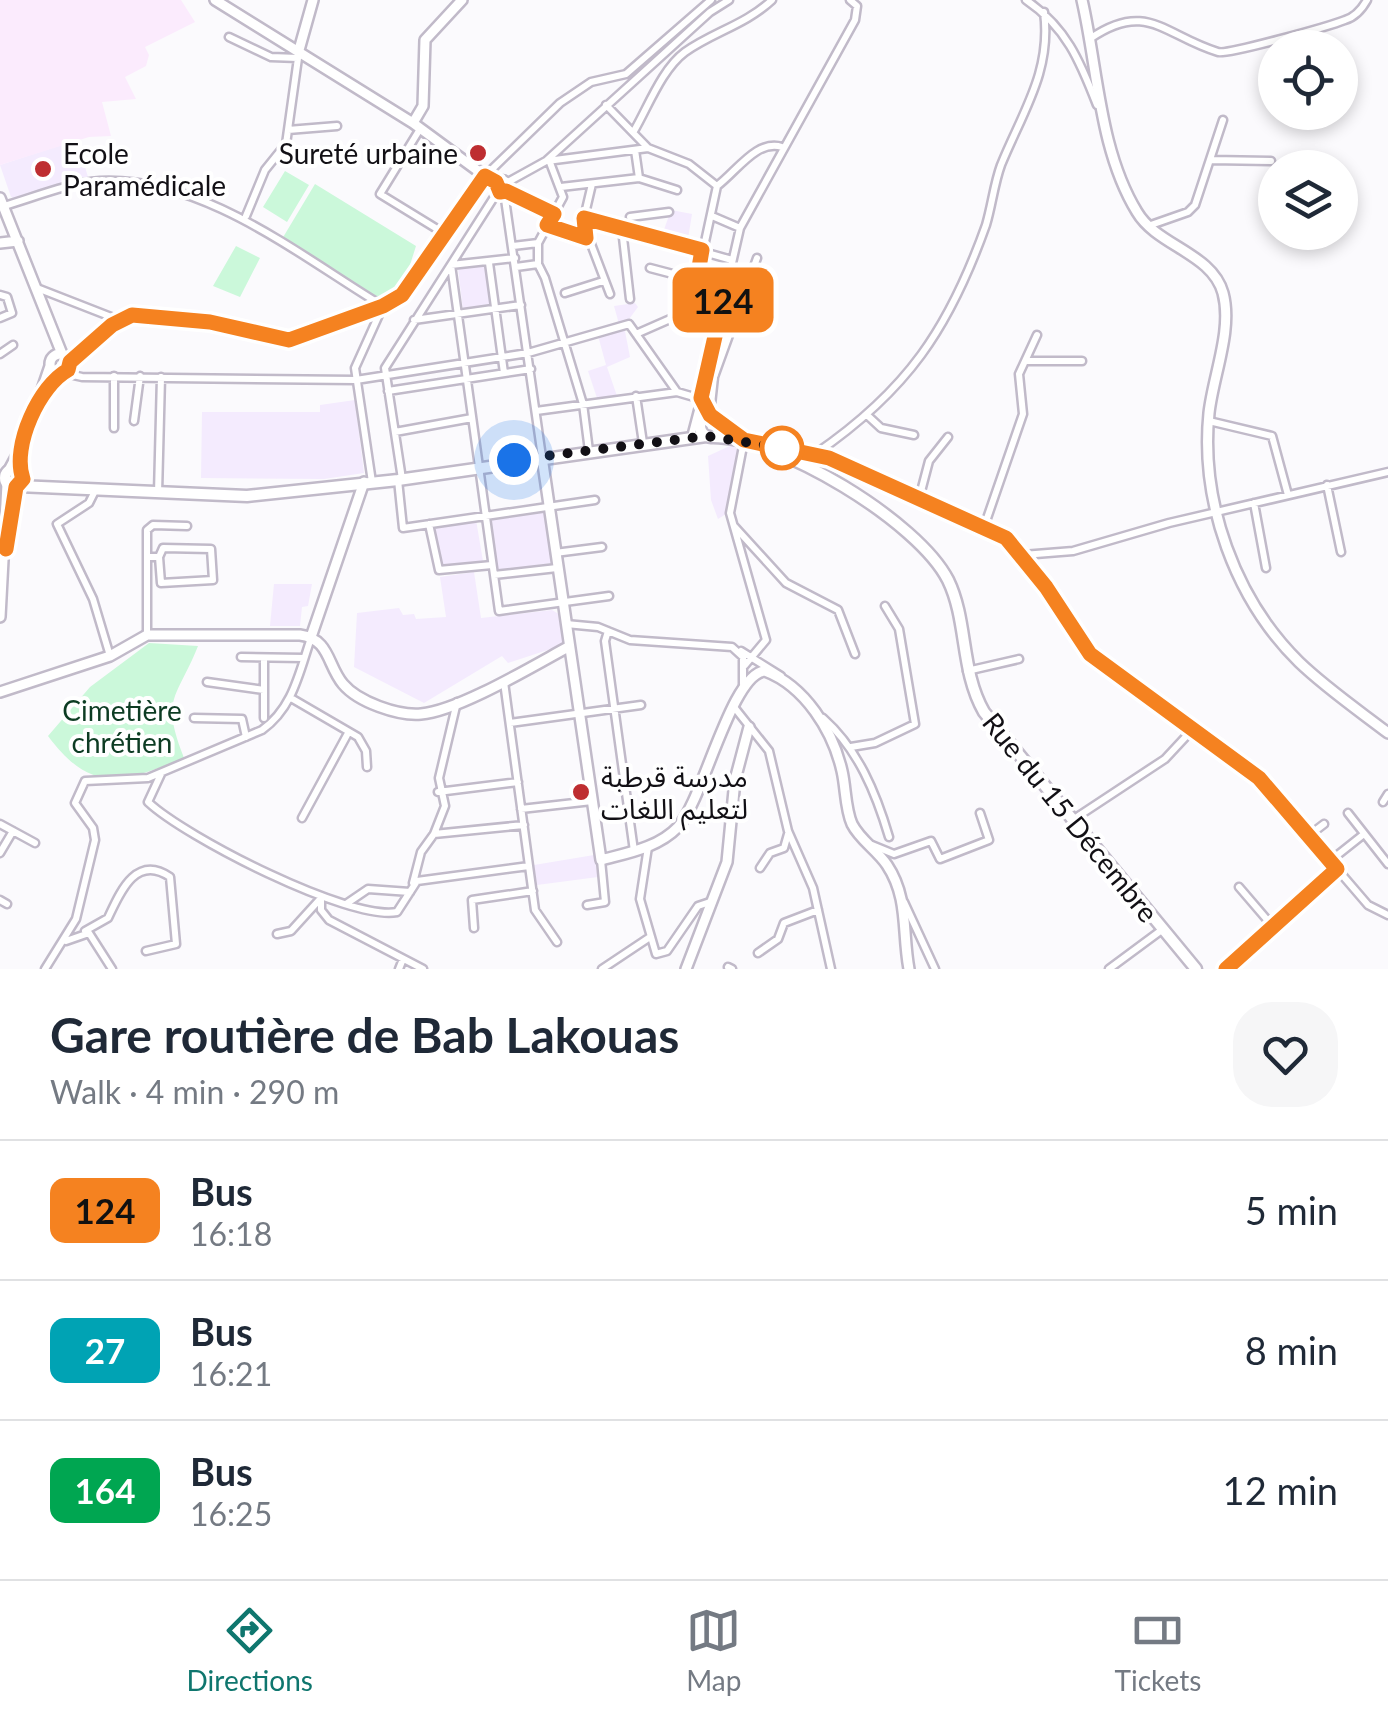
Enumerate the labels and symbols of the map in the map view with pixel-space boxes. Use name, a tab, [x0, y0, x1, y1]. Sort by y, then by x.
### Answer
place label: Ecole Paramédicale	[63, 136, 226, 202]
place label: Sureté urbaine	[279, 136, 458, 170]
marker: Sureté urbaine	[467, 142, 489, 164]
marker: Ecole Paramédicale	[32, 158, 54, 180]
line badge: 124	[666, 268, 780, 332]
unlabelled marker	[761, 427, 803, 469]
your location	[489, 435, 539, 485]
park label: Cimetière chrétien	[62, 693, 182, 759]
street label: Rue du 15 Décembre	[976, 705, 1166, 929]
place label: مدرسة قرطبة لتعليم اللغات	[601, 759, 748, 831]
marker: مدرسة قرطبة لتعليم اللغات	[570, 781, 592, 803]

